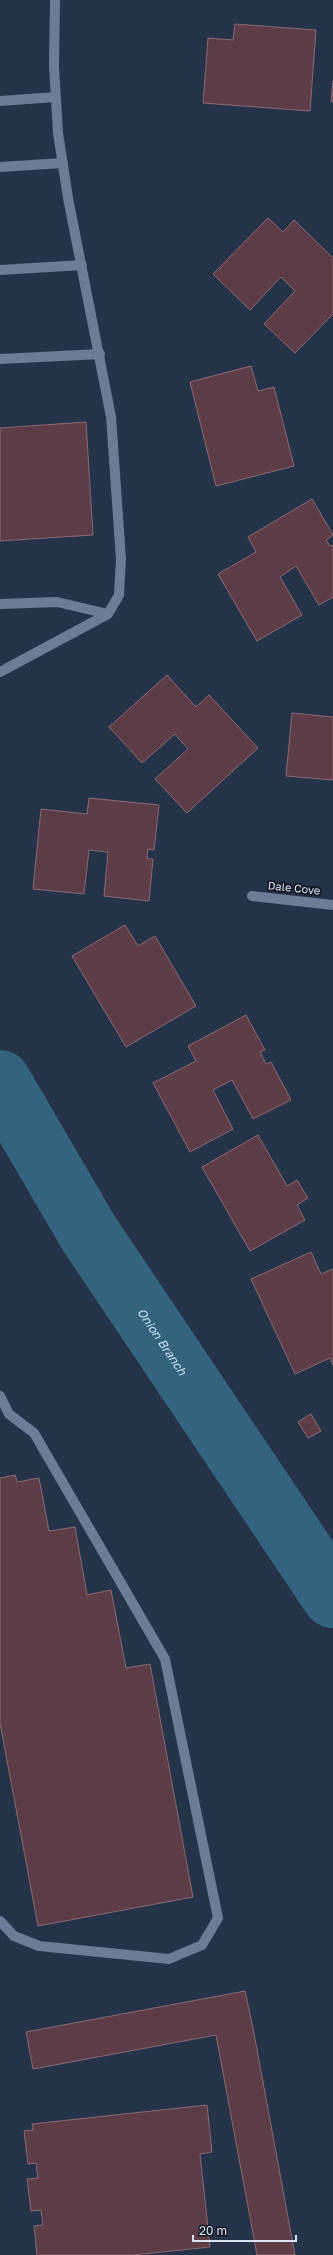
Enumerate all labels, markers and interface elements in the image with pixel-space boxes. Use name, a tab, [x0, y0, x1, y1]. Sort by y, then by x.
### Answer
street label: Dale Cove	[267, 878, 321, 897]
water label: Onion Branch	[134, 1305, 190, 1379]
scale bar	[193, 2217, 296, 2243]
text: 20 m	[199, 2223, 227, 2238]

